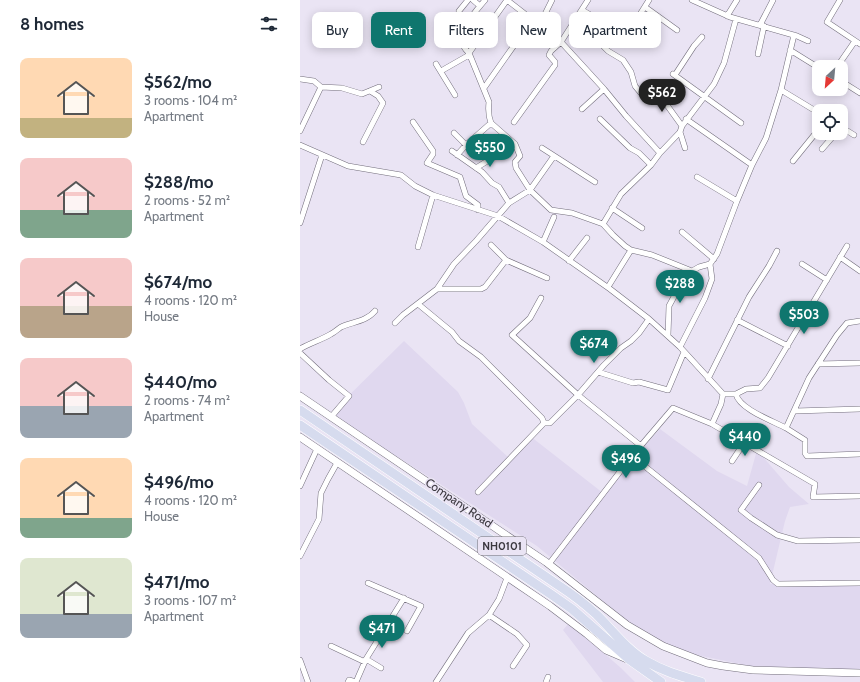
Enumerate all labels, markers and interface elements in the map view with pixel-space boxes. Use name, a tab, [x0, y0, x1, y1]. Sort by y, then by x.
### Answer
chip: Buy	[312, 12, 363, 48]
chip: Rent	[371, 12, 426, 48]
chip: Filters	[434, 12, 498, 48]
chip: New	[506, 12, 561, 48]
chip: Apartment	[569, 12, 661, 48]
icon: filters	[258, 13, 280, 35]
text: 8 homes	[20, 14, 84, 34]
north arrow	[812, 60, 848, 96]
map controls	[812, 60, 848, 140]
text: $562/mo	[144, 72, 212, 92]
icon: home	[52, 74, 100, 122]
pin: $562	[638, 79, 686, 113]
text: $562	[648, 84, 676, 100]
text: 3 rooms · 104 m²	[144, 92, 237, 108]
button: locate	[812, 104, 848, 140]
text: Apartment	[144, 108, 204, 124]
pin: $550	[466, 134, 514, 168]
text: $550	[475, 139, 505, 155]
text: $288/mo	[144, 172, 214, 192]
icon: home	[52, 174, 100, 222]
text: 2 rooms · 52 m²	[144, 192, 230, 208]
text: Apartment	[144, 208, 204, 224]
pin: $288	[656, 270, 704, 304]
text: $674/mo	[144, 272, 212, 292]
icon: home	[52, 274, 100, 322]
text: $288	[665, 275, 695, 291]
text: 4 rooms · 120 m²	[144, 292, 237, 308]
pin: $503	[780, 301, 828, 335]
text: $503	[789, 306, 819, 322]
text: House	[144, 308, 179, 324]
pin: $674	[570, 330, 618, 364]
text: $674	[579, 335, 609, 351]
text: $440/mo	[144, 372, 217, 392]
icon: home	[52, 374, 100, 422]
text: 2 rooms · 74 m²	[144, 392, 230, 408]
text: Apartment	[144, 408, 204, 424]
pin: $440	[721, 423, 769, 457]
text: $440	[729, 428, 761, 444]
pin: $496	[602, 445, 650, 479]
text: $496	[611, 450, 641, 466]
text: $496/mo	[144, 472, 214, 492]
icon: home	[52, 474, 100, 522]
street label: Company Road	[423, 475, 496, 531]
text: 4 rooms · 120 m²	[144, 492, 237, 508]
text: House	[144, 508, 179, 524]
road number: NH0101	[478, 537, 526, 555]
text: $471/mo	[144, 572, 210, 592]
icon: home	[52, 574, 100, 622]
text: 3 rooms · 107 m²	[144, 592, 236, 608]
text: Apartment	[144, 608, 204, 624]
pin: $471	[358, 615, 406, 649]
text: $471	[368, 620, 396, 636]

